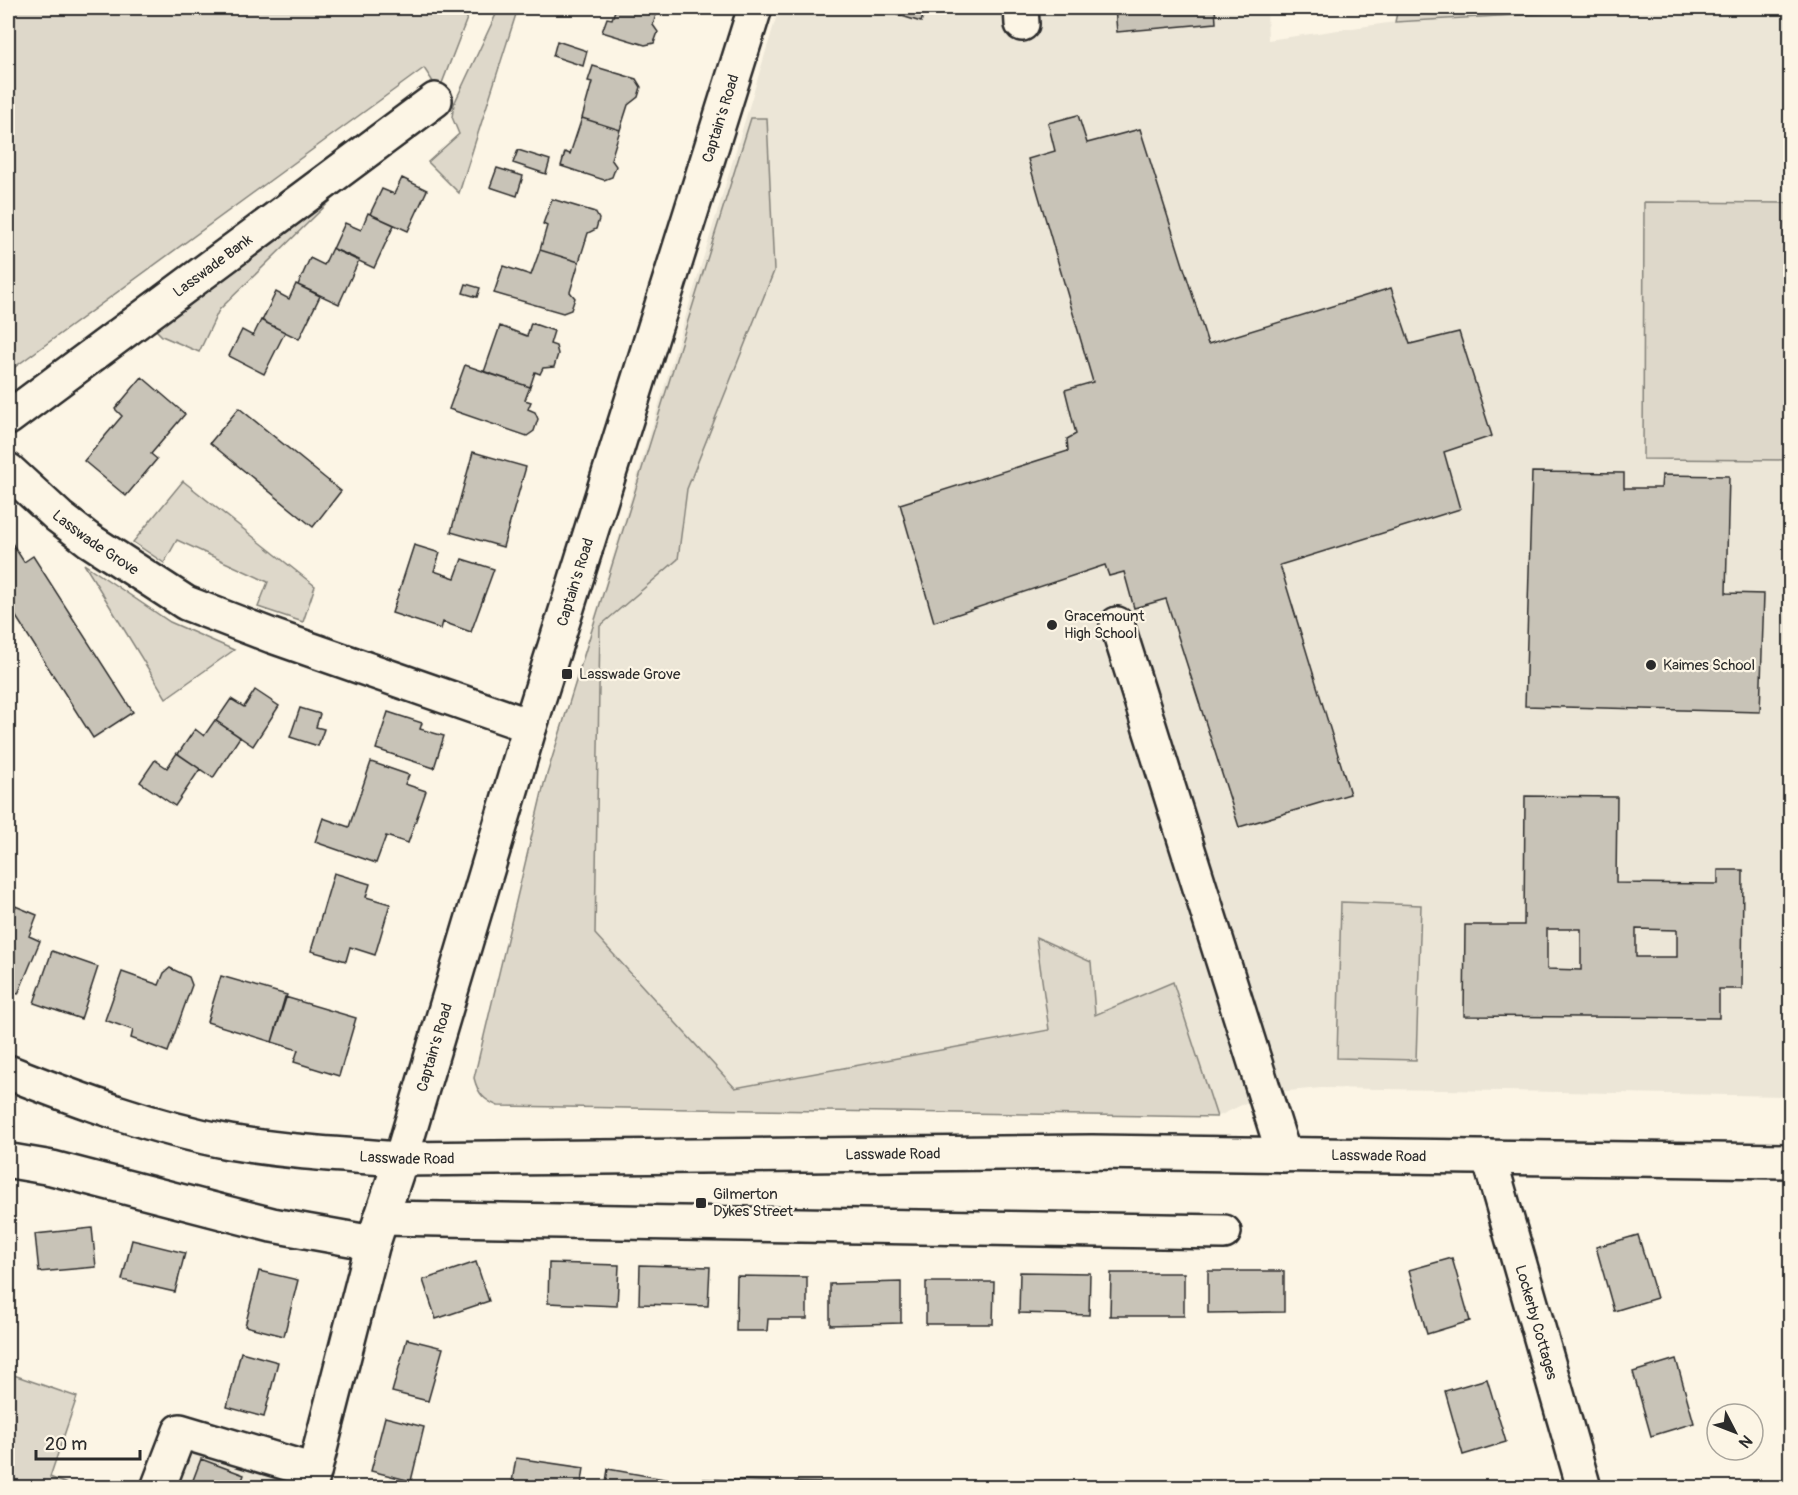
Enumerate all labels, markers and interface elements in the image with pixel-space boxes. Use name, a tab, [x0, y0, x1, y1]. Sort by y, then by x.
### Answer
street label: Captain's Road	[698, 72, 744, 165]
street label: Lasswade Bank	[169, 230, 257, 302]
street label: Lasswade Grove	[48, 506, 143, 580]
street label: Captain's Road	[553, 536, 598, 629]
place label: Gracemount High School	[1064, 607, 1145, 643]
marker: Gracemount High School	[1045, 618, 1059, 632]
place label: Kaimes School	[1663, 656, 1755, 675]
marker: Kaimes School	[1644, 658, 1658, 672]
place label: Lasswade Grove	[579, 665, 681, 684]
marker: Lasswade Grove	[560, 667, 574, 681]
street label: Captain's Road	[413, 1001, 457, 1094]
street label: Lasswade Road	[845, 1145, 941, 1164]
street label: Lasswade Road	[1331, 1146, 1427, 1166]
street label: Lasswade Road	[359, 1147, 455, 1169]
place label: Gilmerton Dykes Street	[713, 1185, 794, 1221]
marker: Gilmerton Dykes Street	[694, 1196, 708, 1210]
street label: Lockerby Cottages	[1511, 1263, 1561, 1382]
north arrow	[1705, 1402, 1765, 1462]
scale bar	[36, 1423, 140, 1461]
text: N	[1734, 1431, 1756, 1452]
text: 20 m	[45, 1433, 87, 1456]

